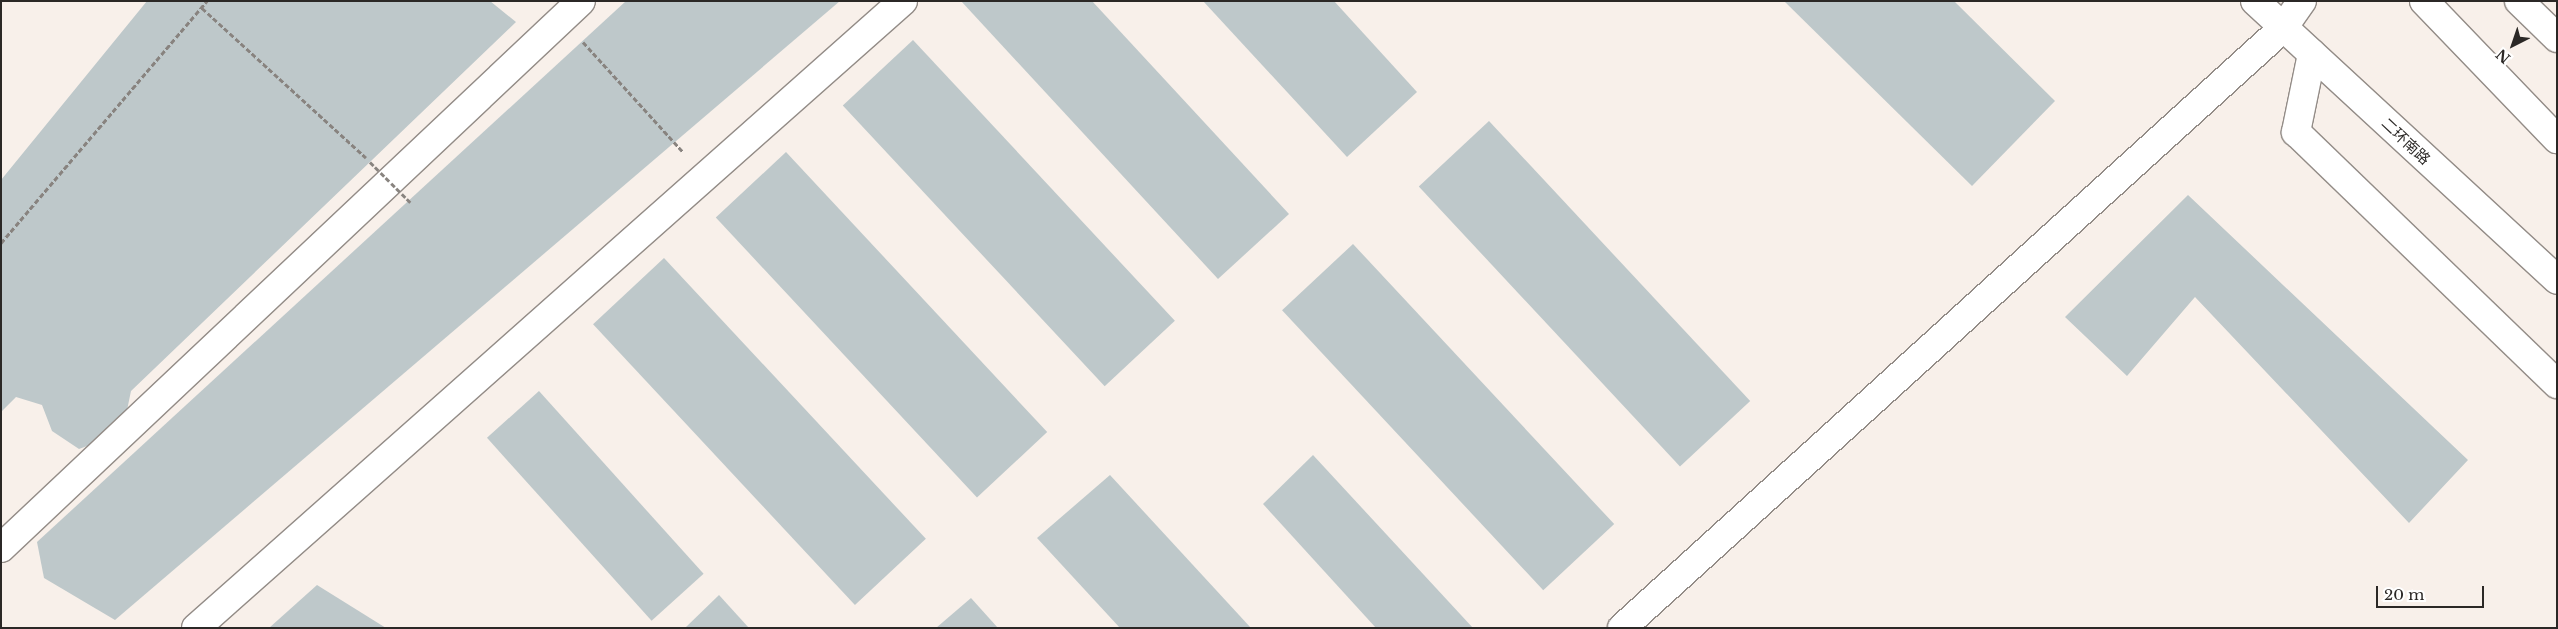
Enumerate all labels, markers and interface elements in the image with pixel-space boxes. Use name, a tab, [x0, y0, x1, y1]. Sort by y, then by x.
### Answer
north arrow	[2488, 20, 2538, 70]
text: N	[2492, 45, 2514, 67]
street label: 二环南路	[2378, 114, 2434, 168]
scale bar	[2378, 576, 2486, 608]
text: 20 m	[2384, 585, 2424, 604]

